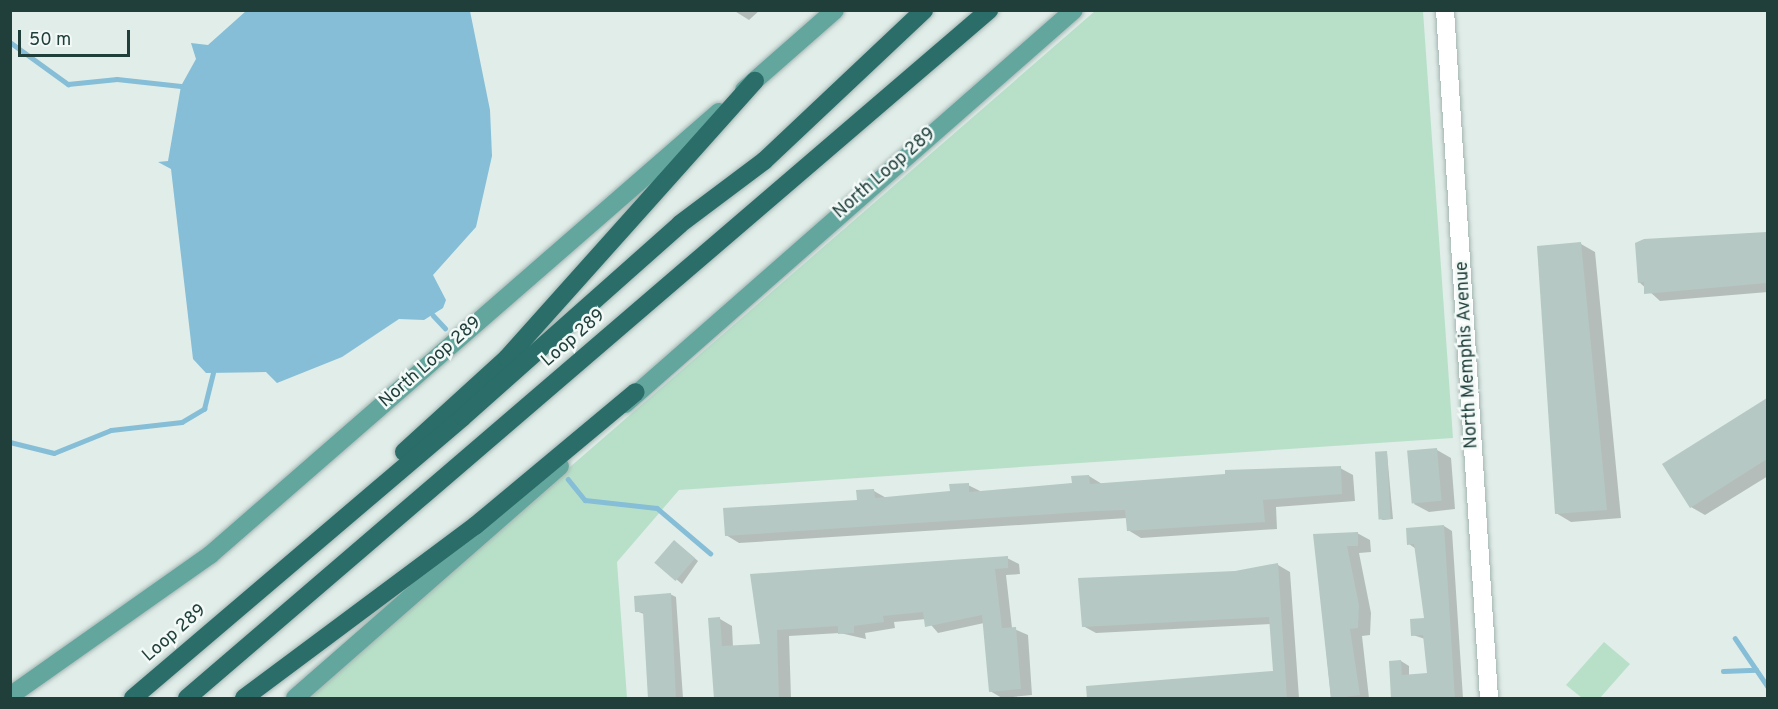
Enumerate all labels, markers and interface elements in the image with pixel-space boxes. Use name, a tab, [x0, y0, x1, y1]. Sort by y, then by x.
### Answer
scale bar	[21, 18, 134, 56]
text: 50 m	[29, 29, 71, 52]
street label: North Loop 289	[830, 124, 940, 224]
street label: North Memphis Avenue	[1452, 260, 1484, 450]
street label: Loop 289	[538, 306, 610, 372]
street label: North Loop 289	[376, 313, 486, 413]
street label: Loop 289	[139, 601, 211, 667]

